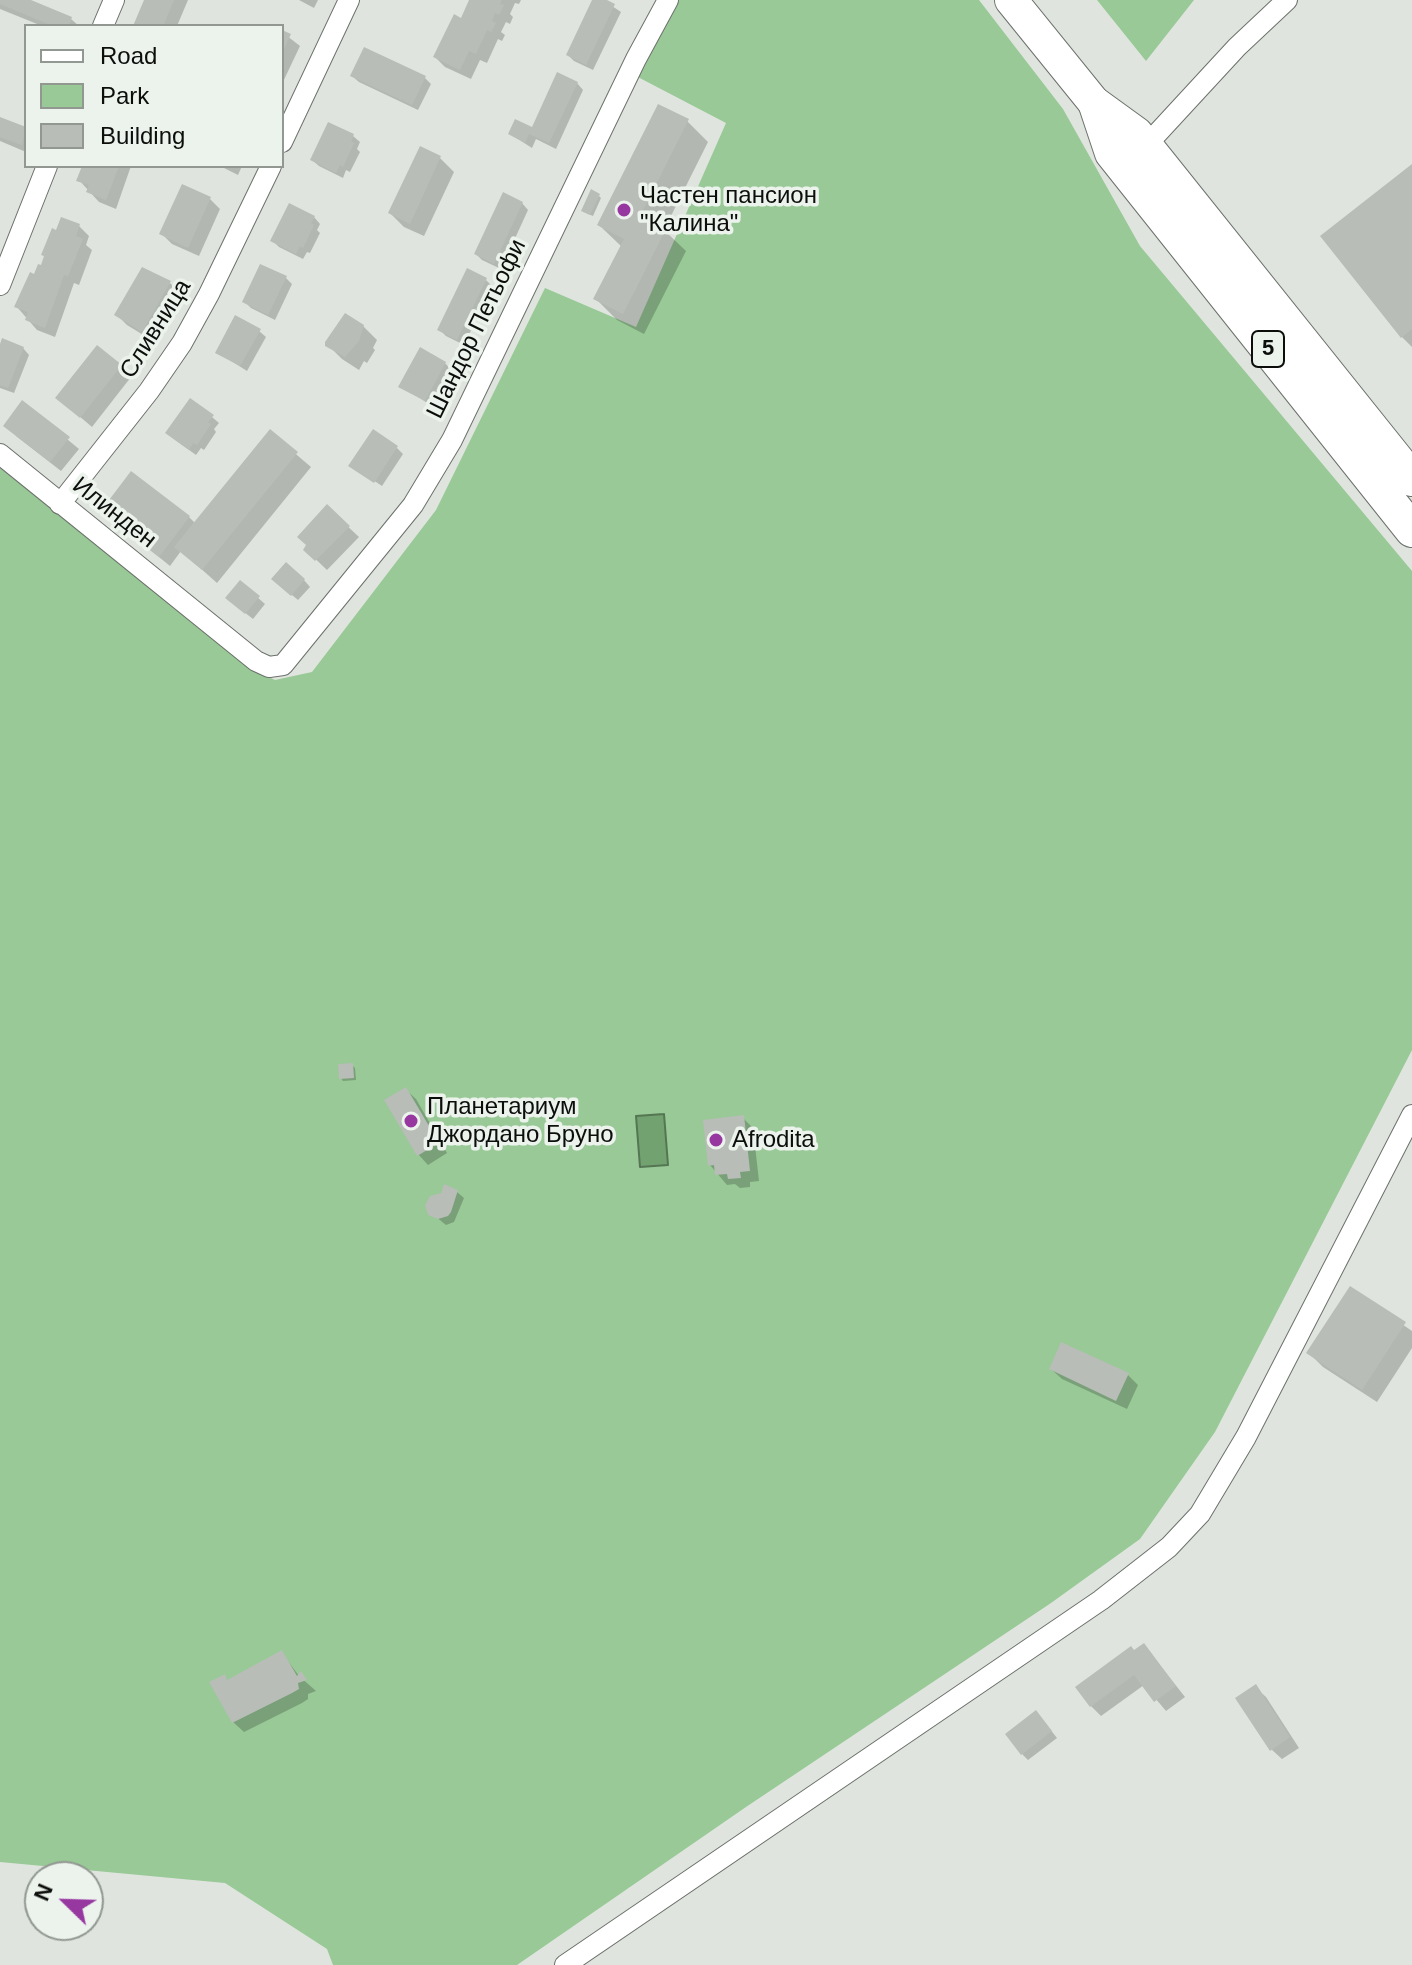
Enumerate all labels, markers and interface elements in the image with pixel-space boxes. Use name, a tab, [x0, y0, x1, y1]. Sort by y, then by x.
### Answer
legend	[24, 24, 284, 168]
text: Road	[100, 42, 157, 69]
text: Park	[100, 82, 149, 109]
text: Building	[100, 122, 185, 149]
place label: Частен пансион "Калина"	[640, 182, 817, 238]
marker: Частен пансион "Калина"	[615, 201, 633, 219]
street label: Шандор Петьофи	[421, 235, 533, 423]
street label: Сливница	[114, 274, 198, 384]
road number: 5	[1252, 331, 1284, 367]
street label: Илинден	[66, 471, 162, 555]
place label: Планетариум Джордано Бруно	[427, 1093, 614, 1149]
marker: Планетариум Джордано Бруно	[402, 1112, 420, 1130]
place label: Afrodita	[732, 1126, 815, 1154]
marker: Afrodita	[707, 1131, 725, 1149]
north arrow	[24, 1861, 104, 1941]
text: N	[29, 1880, 58, 1904]

